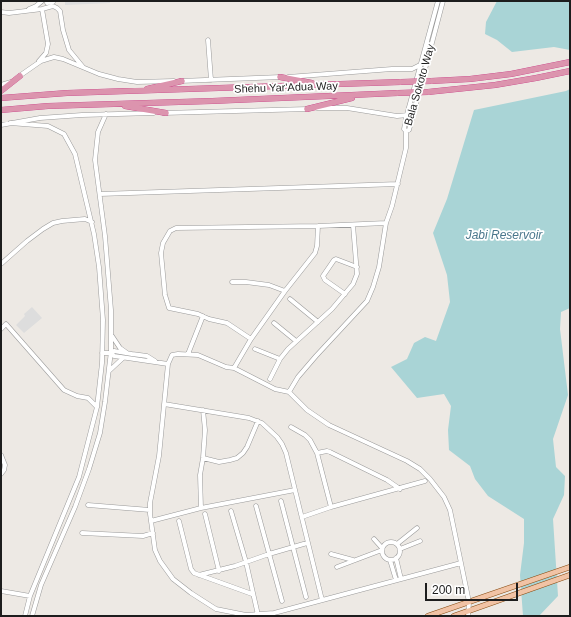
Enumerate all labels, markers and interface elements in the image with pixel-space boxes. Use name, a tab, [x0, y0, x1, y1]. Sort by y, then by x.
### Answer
street label: Bala Sokoto Way	[402, 43, 438, 127]
street label: Shehu Yar'Adua Way	[234, 80, 338, 96]
water label: Jabi Reservoir	[466, 229, 542, 243]
scale bar	[427, 575, 520, 601]
text: 200 m	[432, 583, 465, 597]

